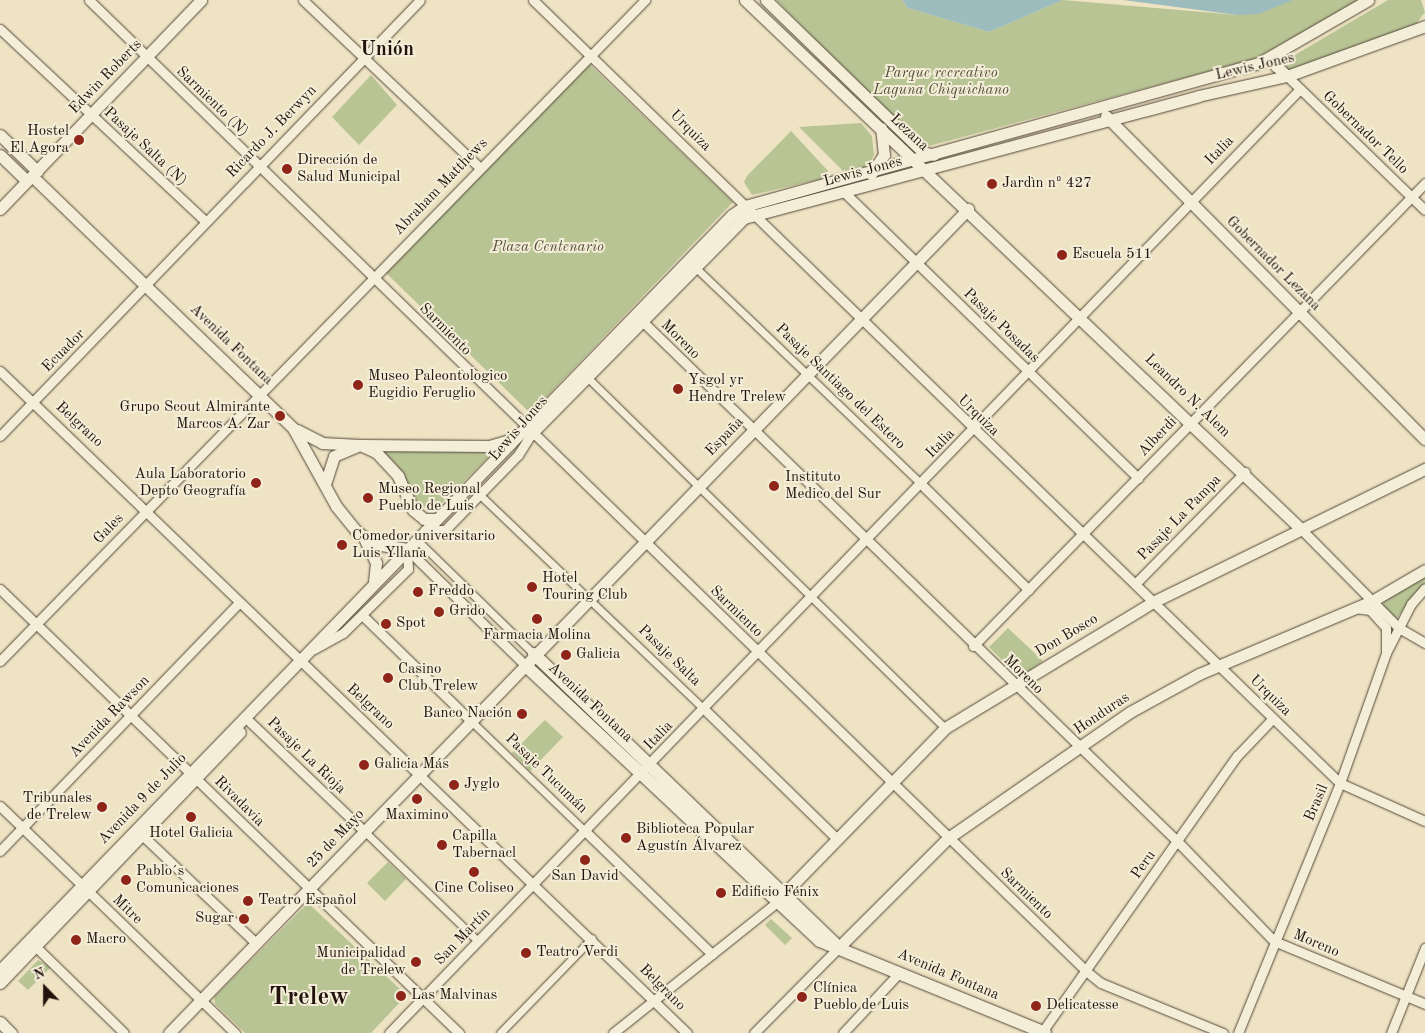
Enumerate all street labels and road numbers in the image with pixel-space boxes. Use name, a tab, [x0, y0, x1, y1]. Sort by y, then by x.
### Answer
street label: Edwin Roberts	[66, 36, 146, 118]
street label: Lewis Jones	[1214, 49, 1296, 85]
street label: Sarmiento (N)	[172, 63, 252, 141]
street label: Ricardo J. Berwyn	[223, 82, 321, 182]
street label: Gobernador Tello	[1318, 88, 1412, 178]
street label: Pasaje Salta (N)	[100, 104, 190, 190]
street label: Urquiza	[665, 106, 715, 156]
street label: Lezana	[886, 111, 932, 155]
street label: Italia	[1202, 132, 1238, 170]
street label: Abraham Matthews	[390, 135, 492, 239]
street label: Lewis Jones	[822, 153, 904, 191]
street label: Gobernador Lezana	[1222, 213, 1324, 315]
street label: Pasaje Posadas	[959, 285, 1043, 367]
street label: Sarmiento	[415, 300, 475, 360]
street label: Avenida Fontana	[186, 301, 276, 389]
street label: Moreno	[656, 316, 704, 364]
street label: Pasaje Santiago del Estero	[771, 320, 909, 454]
street label: Ecuador	[39, 326, 89, 376]
street label: Leandro N. Alem	[1140, 351, 1234, 441]
street label: Urquiza	[953, 392, 1003, 440]
street label: Lewis Jones	[486, 393, 552, 465]
street label: Belgrano	[51, 398, 107, 452]
street label: Alberdi	[1135, 413, 1181, 461]
street label: España	[702, 414, 748, 460]
street label: Italia	[923, 425, 959, 463]
street label: Pasaje La Pampa	[1134, 471, 1226, 565]
street label: Gales	[90, 510, 128, 548]
street label: Sarmiento	[706, 582, 766, 642]
street label: Don Bosco	[1032, 610, 1102, 662]
street label: Pasaje Salta	[634, 622, 704, 690]
street label: Moreno	[999, 652, 1047, 698]
street label: Avenida Fontana	[544, 659, 636, 747]
street label: Avenida Rawson	[66, 672, 154, 762]
street label: Urquiza	[1245, 672, 1295, 720]
street label: Belgrano	[342, 680, 398, 734]
street label: Honduras	[1071, 689, 1133, 739]
street label: Pasaje La Rioja	[263, 714, 349, 798]
street label: Italia	[641, 717, 677, 755]
street label: Pasaje Tucumán	[501, 730, 591, 818]
street label: Avenida 9 de Julio	[95, 750, 191, 848]
street label: Rivadavia	[210, 773, 268, 831]
street label: Brasil	[1301, 782, 1333, 824]
street label: 25 de Mayo	[303, 806, 369, 872]
street label: Peru	[1128, 847, 1160, 883]
street label: Sarmiento	[996, 864, 1056, 924]
street label: Mitre	[108, 891, 146, 929]
street label: San Martín	[431, 905, 495, 969]
street label: Moreno	[1290, 926, 1342, 962]
street label: Avenida Fontana	[894, 945, 1002, 1005]
street label: Belgrano	[635, 961, 689, 1015]

